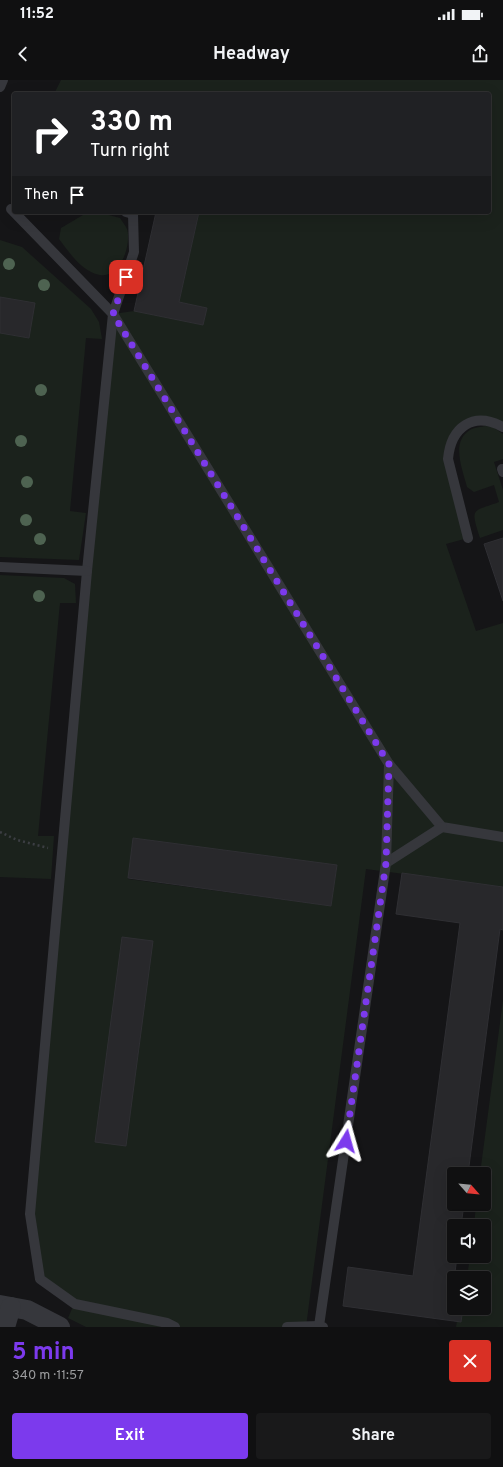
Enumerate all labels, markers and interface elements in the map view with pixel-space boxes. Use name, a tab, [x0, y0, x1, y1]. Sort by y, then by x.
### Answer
text: 11:52	[20, 5, 54, 24]
icon: back	[12, 43, 34, 65]
text: Headway	[213, 43, 290, 66]
icon: share	[469, 43, 491, 65]
text: 330 m	[90, 105, 173, 141]
icon: right	[24, 108, 76, 160]
text: Turn right	[90, 140, 170, 163]
icon: arrive	[66, 184, 88, 206]
text: Then	[24, 186, 58, 205]
pin	[109, 260, 143, 294]
icon: arrive	[115, 266, 137, 288]
position arrow	[325, 1120, 367, 1162]
north arrow	[447, 1167, 491, 1211]
map controls	[447, 1167, 491, 1315]
button: sound	[447, 1219, 491, 1263]
button: layers	[447, 1271, 491, 1315]
text: 5 min	[12, 1338, 75, 1368]
button: close	[449, 1340, 491, 1382]
text: 340 m · 11:57	[12, 1368, 84, 1384]
button: Exit	[12, 1413, 248, 1459]
button: Share	[256, 1413, 491, 1459]

